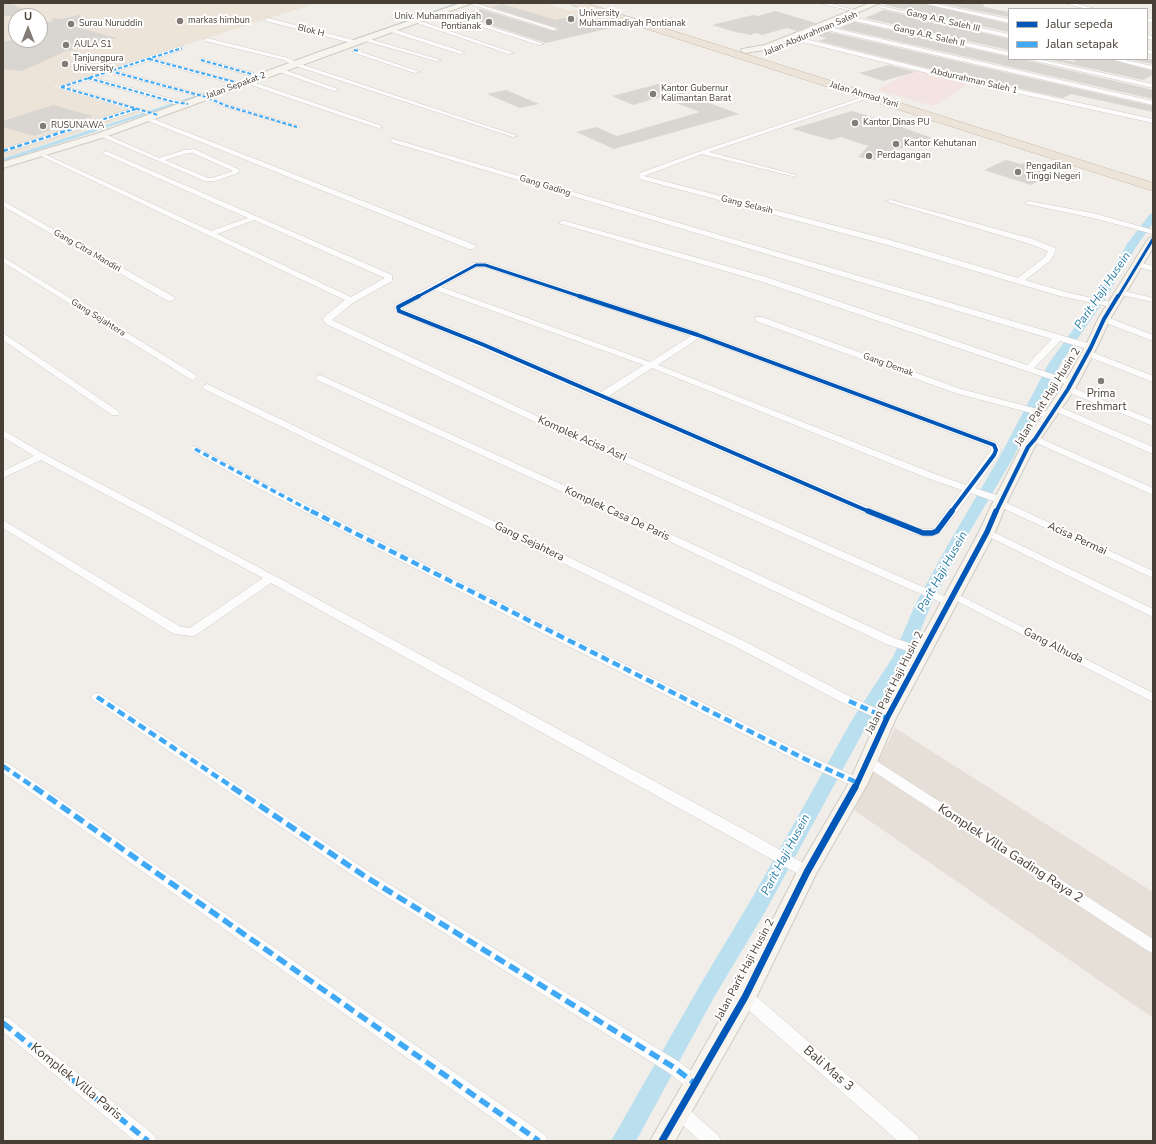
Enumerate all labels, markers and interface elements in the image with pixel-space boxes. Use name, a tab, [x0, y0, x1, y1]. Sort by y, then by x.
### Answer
street label: Gang A.R. Saleh III	[905, 7, 981, 35]
north arrow	[8, 8, 48, 48]
legend	[1008, 8, 1148, 60]
text: U	[24, 9, 32, 24]
place label: University Muhammadiyah Pontianak	[579, 9, 686, 30]
street label: Jalan Abdurahman Saleh	[763, 9, 859, 59]
place label: Univ. Muhammadiyah Pontianak	[394, 12, 481, 33]
marker: University Muhammadiyah Pontianak	[566, 14, 576, 24]
marker: markas himbun	[175, 16, 185, 26]
place label: markas himbun	[188, 16, 250, 26]
text: Jalur sepeda	[1046, 16, 1113, 32]
marker: Univ. Muhammadiyah Pontianak	[484, 17, 494, 27]
marker: Surau Nuruddin	[66, 19, 76, 29]
place label: Surau Nuruddin	[79, 19, 143, 29]
street label: Blok H	[296, 22, 326, 40]
street label: Gang A.R. Saleh II	[892, 23, 966, 49]
text: Jalan setapak	[1046, 36, 1118, 52]
marker: AULA S1	[61, 40, 71, 50]
place label: AULA S1	[74, 40, 112, 50]
place label: Tanjungpura University	[73, 54, 123, 75]
marker: Tanjungpura University	[60, 59, 70, 69]
street label: Abdurrahman Saleh 1	[930, 66, 1018, 96]
street label: Jalan Sepakat 2	[205, 70, 267, 102]
street label: Jalan Ahmad Yani	[829, 79, 899, 111]
place label: Kantor Gubernur Kalimantan Barat	[661, 84, 731, 105]
marker: Kantor Gubernur Kalimantan Barat	[648, 89, 658, 99]
marker: Kantor Dinas PU	[850, 118, 860, 128]
place label: Kantor Dinas PU	[863, 118, 930, 128]
marker: RUSUNAWA	[38, 121, 48, 131]
place label: RUSUNAWA	[51, 121, 104, 131]
marker: Kantor Kehutanan	[891, 139, 901, 149]
place label: Kantor Kehutanan	[904, 139, 977, 149]
marker: Perdagangan	[864, 151, 874, 161]
place label: Perdagangan	[877, 151, 931, 161]
place label: Pengadilan Tinggi Negeri	[1026, 162, 1080, 183]
marker: Pengadilan Tinggi Negeri	[1013, 167, 1023, 177]
street label: Gang Gading	[518, 173, 572, 199]
street label: Gang Selasih	[720, 193, 774, 217]
street label: Gang Citra Mandiri	[51, 227, 123, 275]
water label: Parit Haji Husein	[1072, 250, 1134, 332]
street label: Gang Sejahtera	[69, 297, 127, 339]
street label: Jalan Parit Haji Husin 2	[1012, 345, 1084, 449]
street label: Gang Demak	[862, 351, 914, 379]
marker: Prima Freshmart	[1096, 376, 1106, 386]
place label: Prima Freshmart	[1076, 387, 1126, 413]
street label: Komplek Acisa Asri	[536, 414, 628, 464]
street label: Komplek Casa De Paris	[562, 484, 672, 544]
street label: Gang Sejahtera	[492, 519, 566, 565]
street label: Acisa Permai	[1045, 520, 1109, 558]
water label: Parit Haji Husein	[915, 529, 971, 615]
street label: Gang Alhuda	[1021, 625, 1085, 667]
street label: Jalan Parit Haji Husin 2	[863, 629, 927, 737]
street label: Komplek Villa Gading Raya 2	[935, 801, 1085, 907]
water label: Parit Haji Husein	[759, 812, 813, 898]
street label: Jalan Parit Haji Husin 2	[713, 917, 777, 1023]
street label: Komplek Villa Paris	[27, 1040, 125, 1124]
street label: Bali Mas 3	[800, 1043, 856, 1095]

